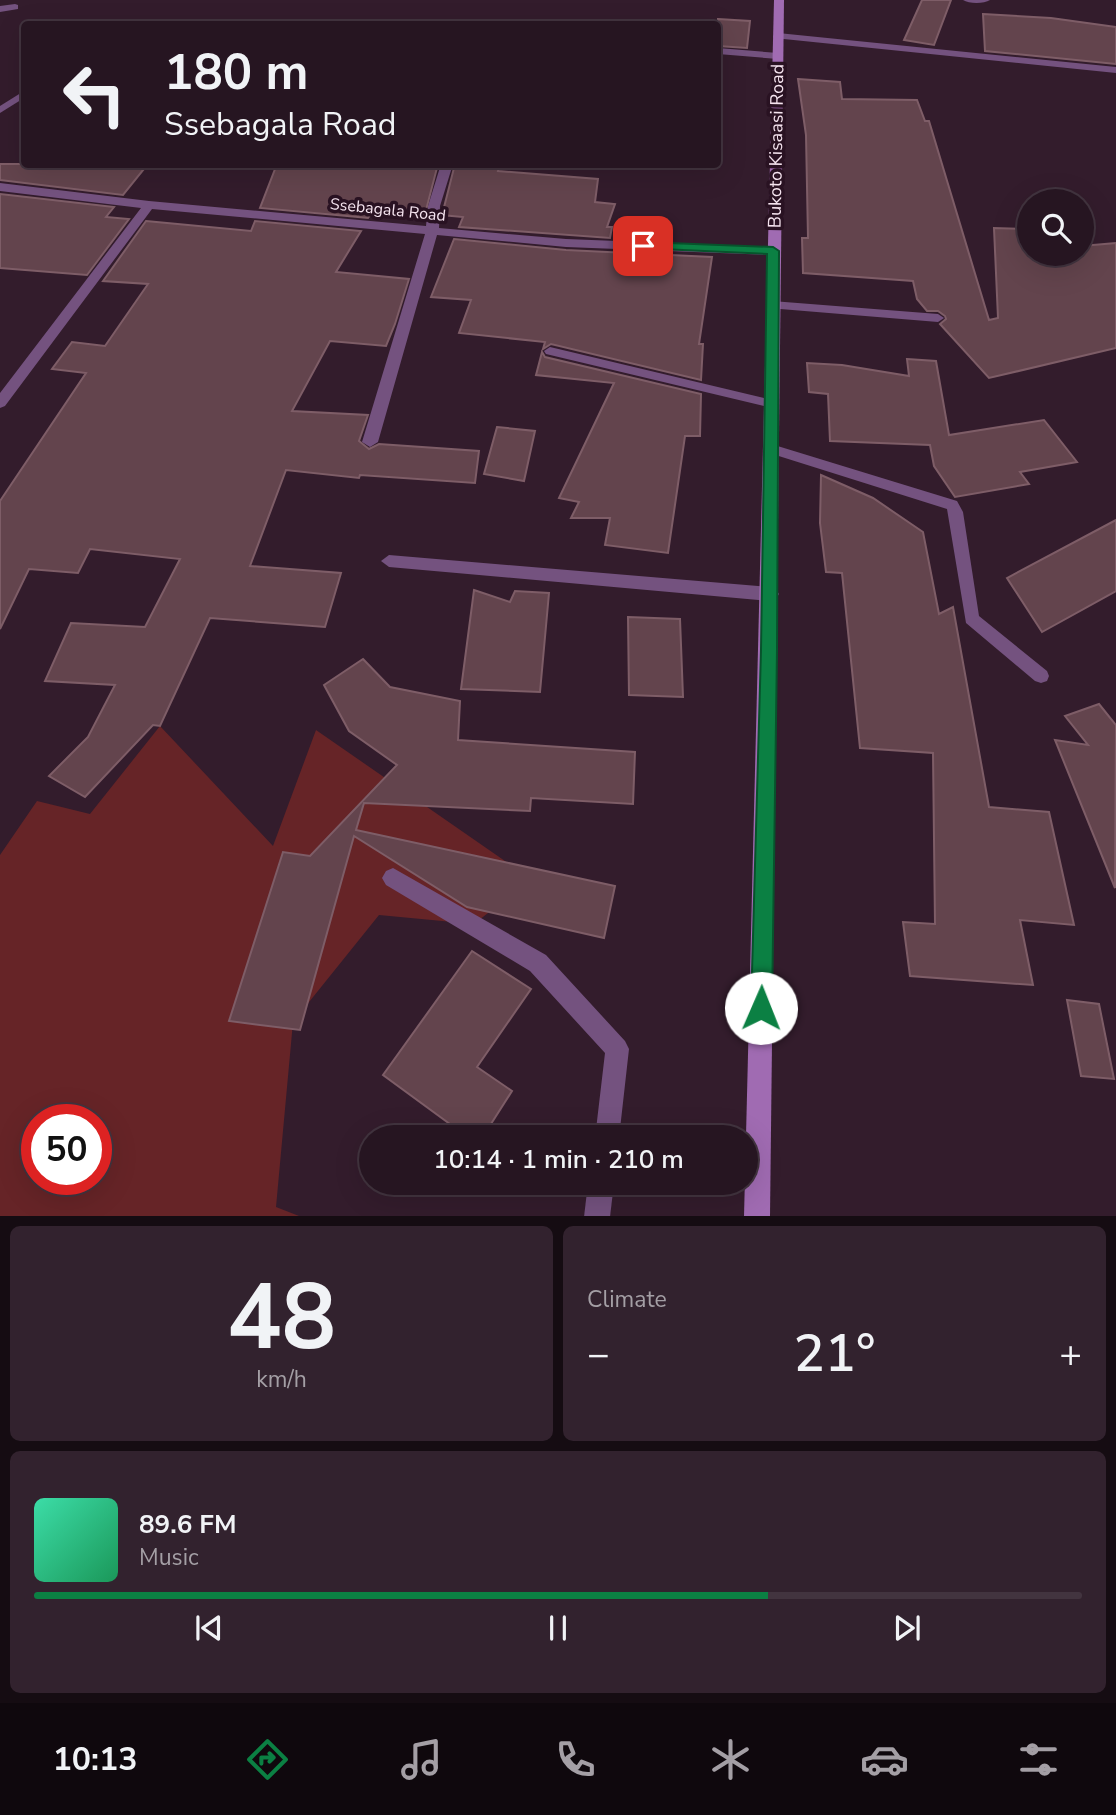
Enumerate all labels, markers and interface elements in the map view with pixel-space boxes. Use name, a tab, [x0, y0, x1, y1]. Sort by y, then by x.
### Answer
text: 180 m	[164, 39, 308, 106]
icon: left	[49, 49, 140, 140]
street label: Bukoto Kisaasi Road	[763, 64, 789, 228]
text: Ssebagala Road	[164, 103, 397, 146]
map controls	[1017, 189, 1094, 266]
button: search	[1017, 189, 1094, 266]
street label: Ssebagala Road	[329, 193, 447, 227]
pin	[613, 216, 673, 276]
icon: arrive	[624, 227, 662, 265]
position arrow	[724, 971, 798, 1045]
speed limit sign: 50	[21, 1104, 112, 1195]
text: 10:14 · 1 min · 210 m	[433, 1142, 684, 1177]
text: 48	[227, 1256, 336, 1380]
text: Climate	[587, 1284, 667, 1315]
text: 21°	[794, 1318, 875, 1389]
text: −	[587, 1329, 610, 1380]
text: +	[1059, 1329, 1082, 1380]
text: km/h	[256, 1364, 307, 1395]
text: 89.6 FM	[139, 1507, 236, 1542]
text: Music	[139, 1542, 199, 1573]
icon: previous	[190, 1609, 228, 1647]
icon: pause	[539, 1609, 577, 1647]
icon: next	[888, 1609, 926, 1647]
icon: directions	[243, 1735, 292, 1784]
icon: music	[397, 1735, 446, 1784]
icon: phone	[551, 1735, 600, 1784]
icon: climate	[706, 1735, 755, 1784]
icon: car	[860, 1735, 909, 1784]
icon: filters	[1014, 1735, 1063, 1784]
text: 10:13	[53, 1738, 137, 1781]

